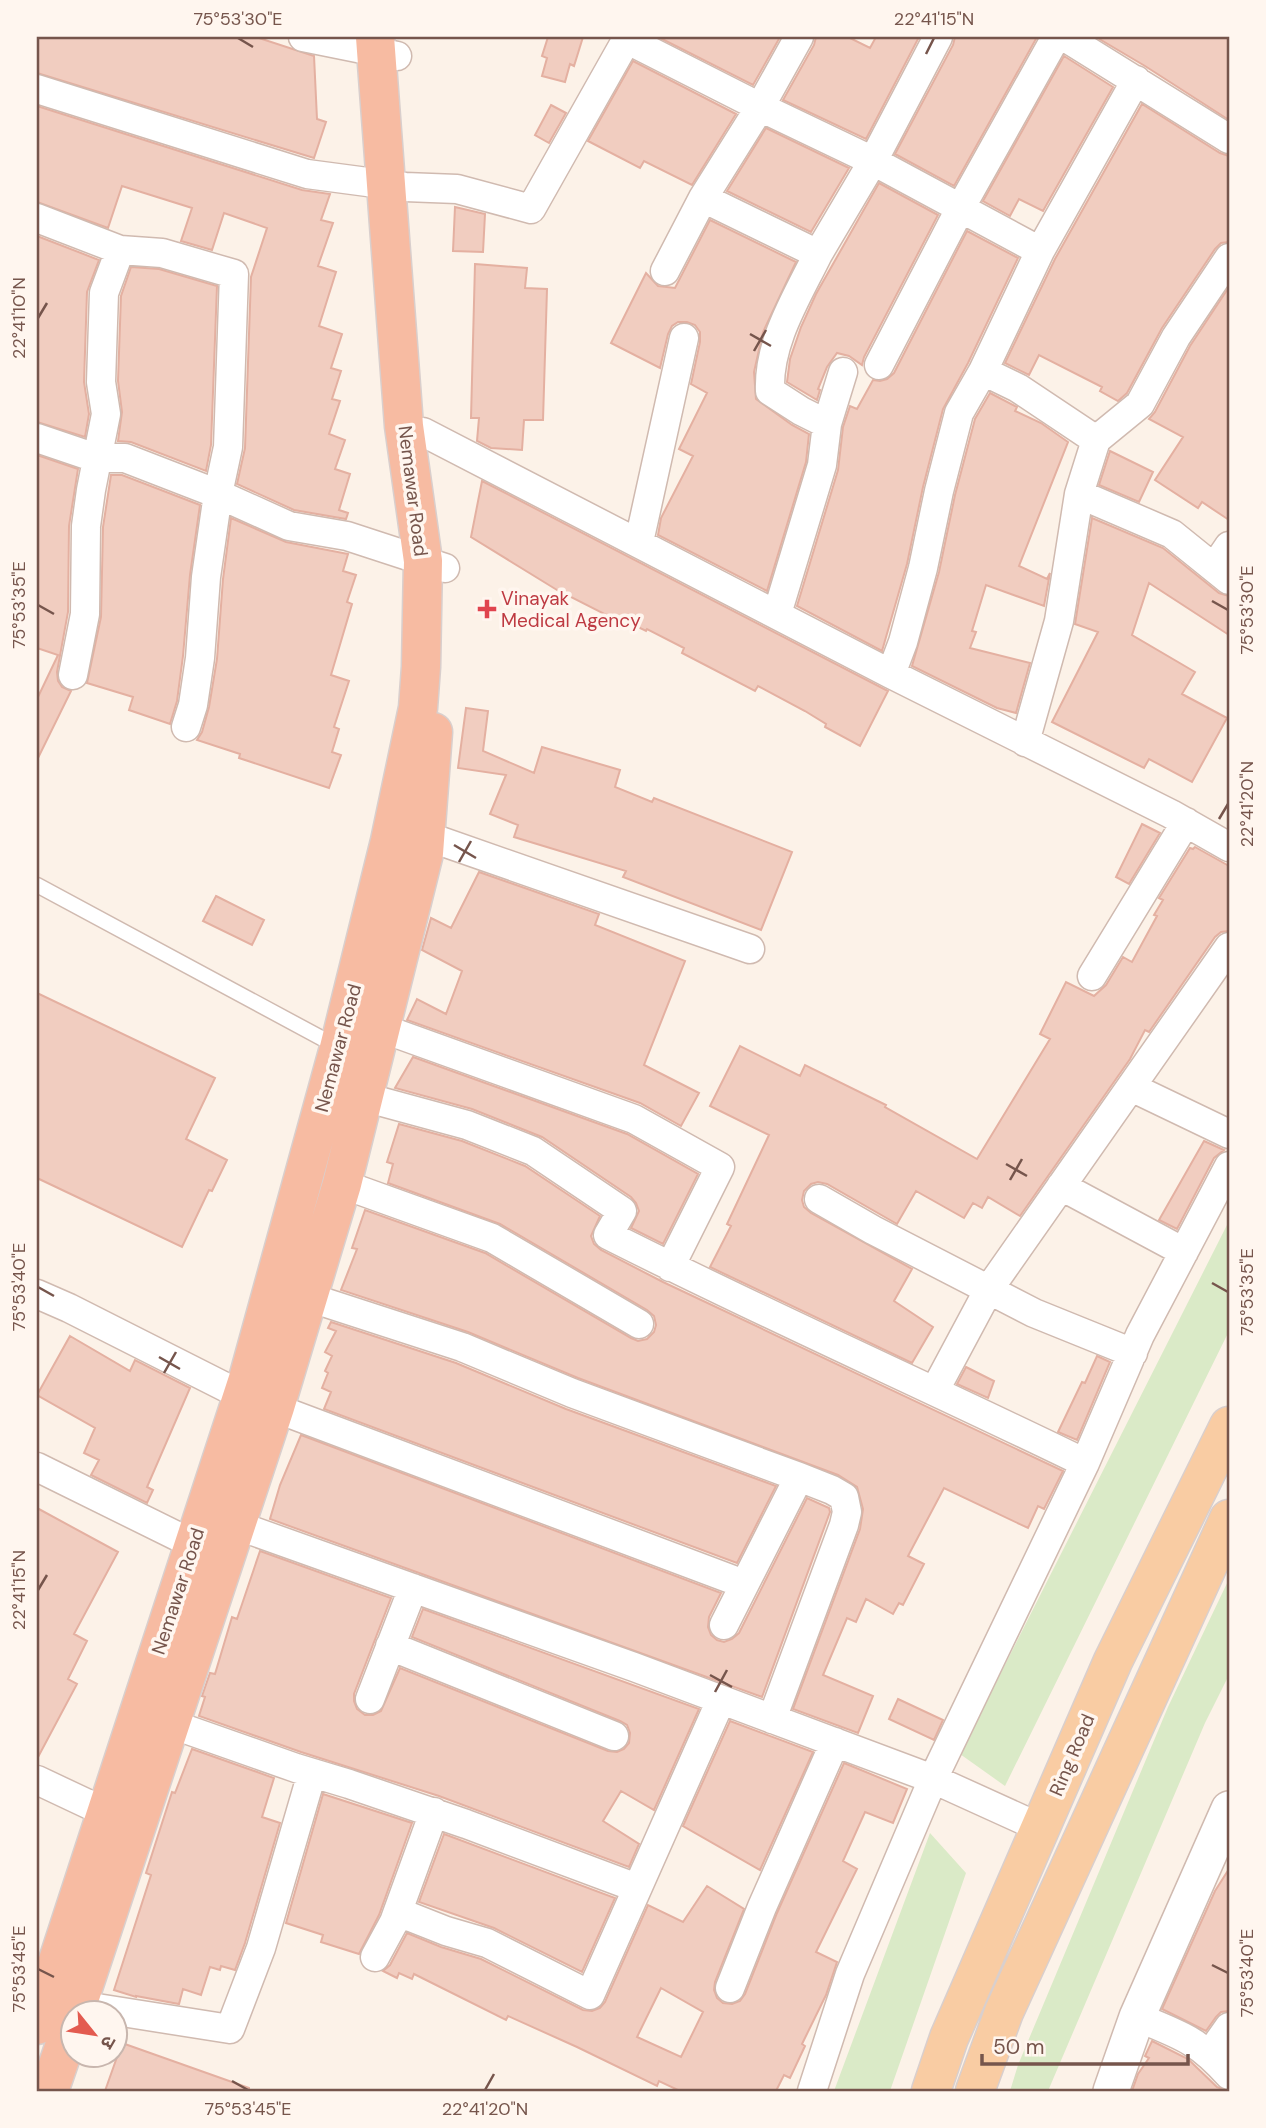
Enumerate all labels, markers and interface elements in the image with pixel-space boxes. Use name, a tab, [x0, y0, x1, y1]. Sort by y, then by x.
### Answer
text: 75°53'30"E	[193, 7, 283, 31]
text: 22°41'15"N	[894, 7, 974, 31]
text: 22°41'10"N	[7, 277, 31, 359]
street label: Nemawar Road	[393, 424, 433, 558]
text: 75°53'35"E	[7, 561, 31, 649]
text: 75°53'30"E	[1235, 565, 1259, 655]
place label: Vinayak Medical Agency	[501, 586, 641, 633]
marker: Vinayak Medical Agency	[479, 601, 495, 617]
text: 22°41'20"N	[1235, 761, 1259, 847]
street label: Nemawar Road	[309, 981, 367, 1115]
text: 75°53'40"E	[7, 1243, 31, 1331]
text: 75°53'35"E	[1235, 1248, 1259, 1336]
street label: Nemawar Road	[146, 1524, 210, 1658]
text: 22°41'15"N	[7, 1550, 31, 1630]
street label: Ring Road	[1044, 1710, 1100, 1800]
text: 75°53'45"E	[7, 1926, 31, 2012]
text: 75°53'40"E	[1235, 1929, 1259, 2017]
north arrow	[60, 1998, 130, 2068]
scale bar	[982, 2023, 1189, 2067]
text: उ	[94, 2031, 122, 2054]
text: 50 m	[993, 2033, 1044, 2061]
text: 75°53'45"E	[205, 2097, 291, 2121]
text: 22°41'20"N	[442, 2097, 528, 2121]

